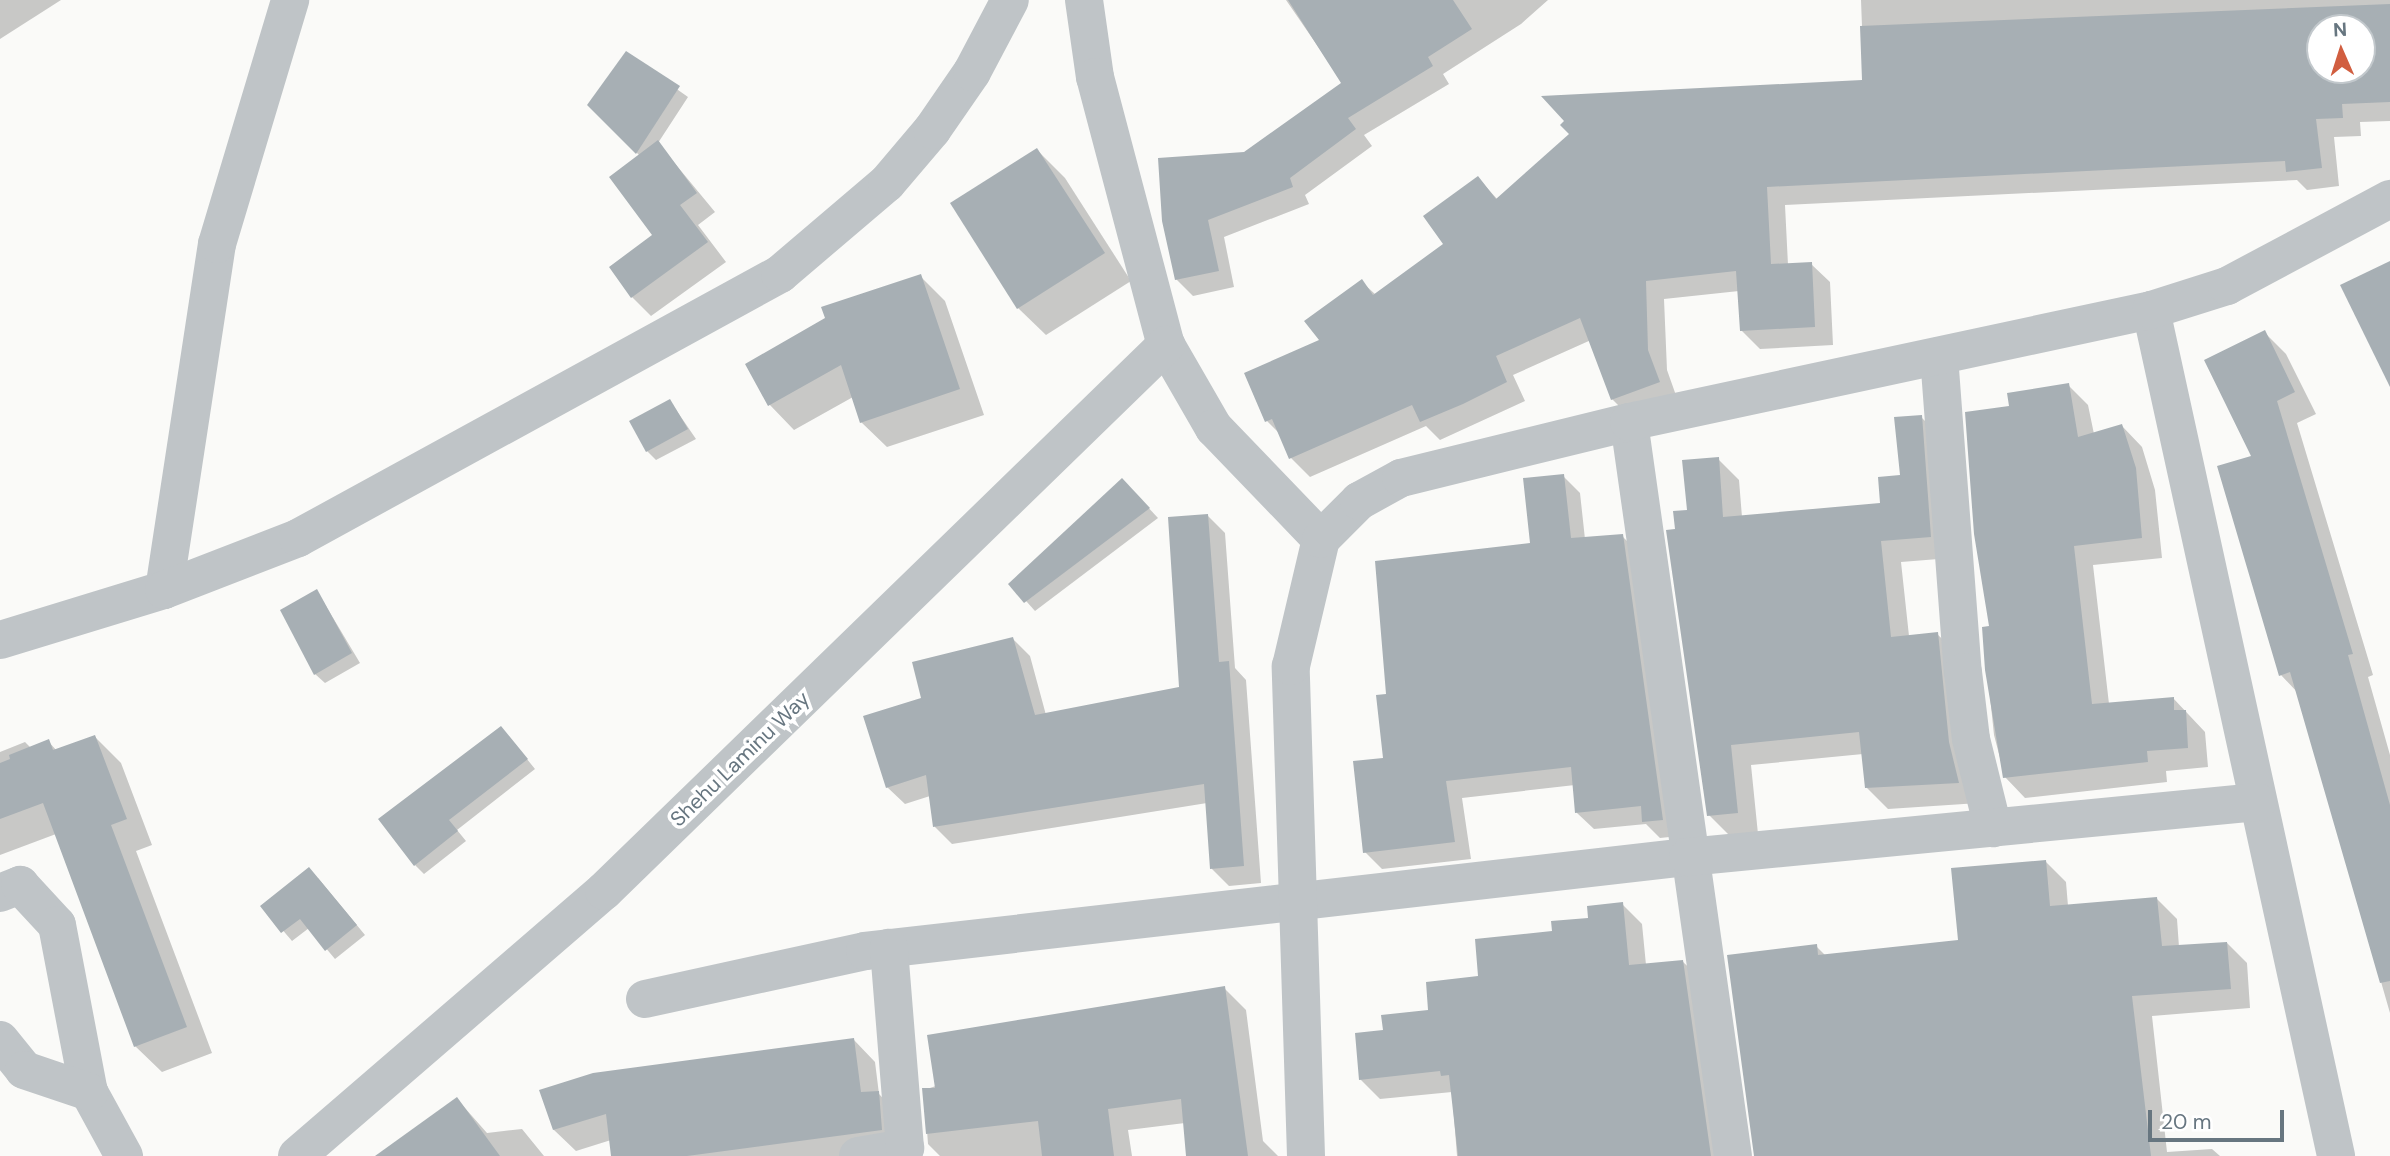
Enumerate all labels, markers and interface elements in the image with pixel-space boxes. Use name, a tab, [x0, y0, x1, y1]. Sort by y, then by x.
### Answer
north arrow	[2306, 14, 2376, 84]
text: N	[2332, 17, 2348, 42]
street label: Shehu Laminu Way	[665, 686, 815, 832]
scale bar	[2152, 1096, 2288, 1140]
text: 20 m	[2161, 1108, 2212, 1136]

